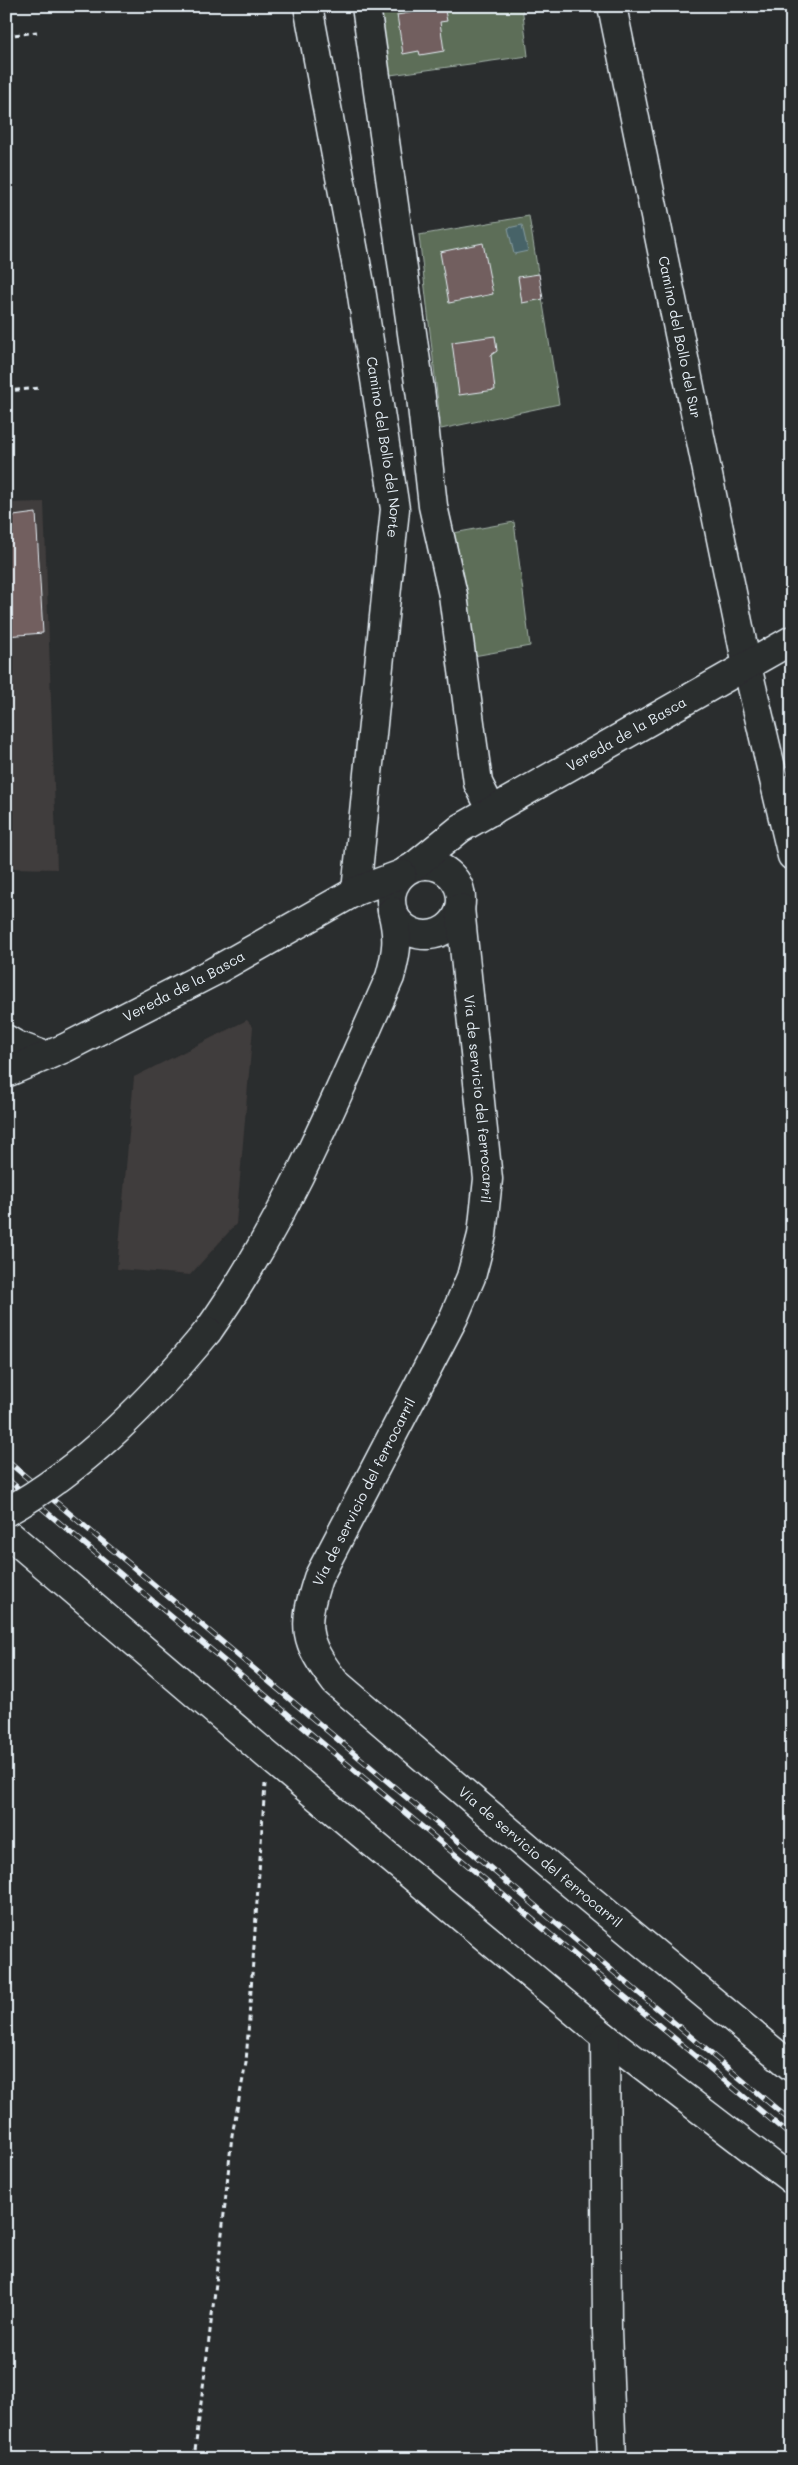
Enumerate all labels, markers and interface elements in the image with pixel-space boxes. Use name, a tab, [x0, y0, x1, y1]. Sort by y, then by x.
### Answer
street label: Camino del Bollo del Sur	[654, 254, 706, 420]
street label: Camino del Bollo del Norte	[363, 355, 405, 539]
street label: Vereda de la Basca	[562, 692, 690, 775]
street label: Vereda de la Basca	[119, 946, 248, 1026]
street label: Vía de servicio del ferrocarril	[460, 994, 498, 1204]
street label: Vía de servicio del ferrocarril	[308, 1394, 419, 1589]
street label: Vía de servicio del ferrocarril	[455, 1782, 627, 1931]

